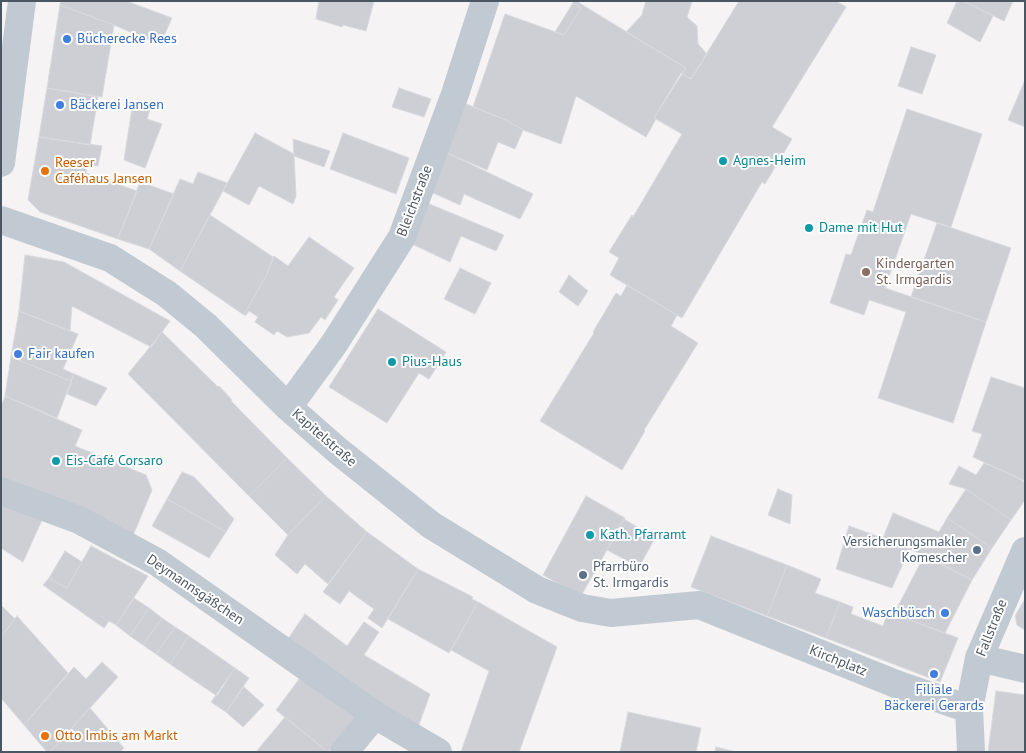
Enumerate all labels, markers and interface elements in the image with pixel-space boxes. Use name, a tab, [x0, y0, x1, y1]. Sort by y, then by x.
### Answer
place label: Bücherecke Rees	[77, 31, 177, 47]
marker: Bücherecke Rees	[61, 33, 73, 45]
place label: Bäckerei Jansen	[70, 97, 164, 113]
marker: Bäckerei Jansen	[54, 99, 66, 111]
place label: Agnes-Heim	[733, 153, 806, 169]
place label: Reeser Caféhaus Jansen	[55, 155, 152, 188]
marker: Agnes-Heim	[717, 155, 729, 167]
street label: Bleichstraße	[394, 163, 436, 239]
marker: Reeser Caféhaus Jansen	[39, 165, 51, 177]
place label: Dame mit Hut	[819, 220, 903, 236]
marker: Dame mit Hut	[803, 222, 815, 234]
place label: Kindergarten St. Irmgardis	[876, 256, 954, 288]
marker: Kindergarten St. Irmgardis	[860, 266, 872, 278]
place label: Fair kaufen	[28, 346, 95, 362]
marker: Fair kaufen	[12, 348, 24, 360]
place label: Pius-Haus	[402, 354, 462, 370]
marker: Pius-Haus	[386, 356, 398, 368]
street label: Kapitelstraße	[288, 405, 360, 471]
place label: Eis-Café Corsaro	[66, 453, 163, 469]
marker: Eis-Café Corsaro	[50, 455, 62, 467]
place label: Kath. Pfarramt	[600, 527, 686, 543]
marker: Kath. Pfarramt	[584, 529, 596, 541]
place label: Versicherungsmakler Komescher	[843, 534, 967, 566]
marker: Versicherungsmakler Komescher	[971, 544, 983, 556]
street label: Deymannsgäßchen	[143, 551, 247, 629]
place label: Pfarrbüro St. Irmgardis	[593, 559, 669, 592]
marker: Pfarrbüro St. Irmgardis	[577, 569, 589, 581]
street label: Fallstraße	[973, 597, 1011, 659]
place label: Waschbüsch	[862, 605, 935, 621]
marker: Waschbüsch	[939, 607, 951, 619]
street label: Kirchplatz	[807, 642, 869, 680]
marker: Filiale Bäckerei Gerards	[928, 668, 940, 680]
place label: Filiale Bäckerei Gerards	[884, 682, 984, 714]
place label: Otto Imbis am Markt	[55, 728, 178, 744]
marker: Otto Imbis am Markt	[39, 730, 51, 742]

